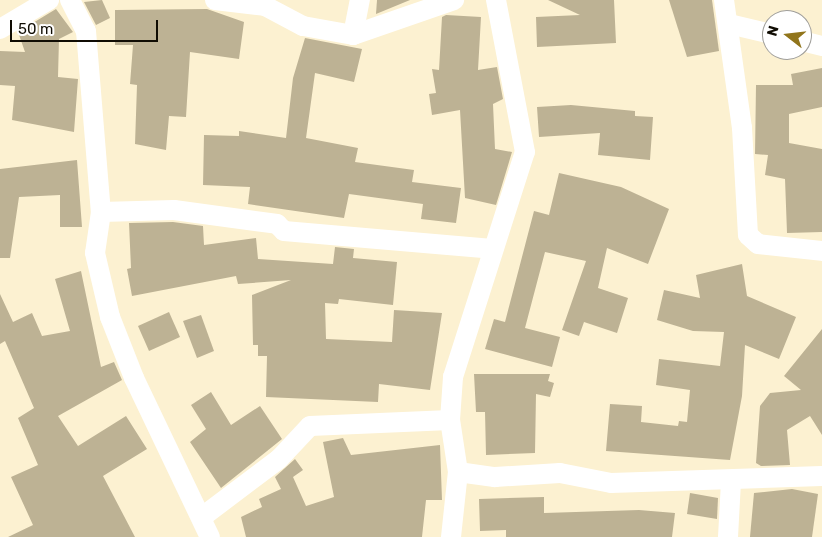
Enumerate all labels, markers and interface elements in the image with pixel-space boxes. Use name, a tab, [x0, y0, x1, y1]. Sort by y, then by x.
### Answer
scale bar	[12, 10, 160, 42]
north arrow	[762, 10, 812, 60]
text: 50 m	[18, 20, 53, 38]
text: N	[763, 24, 783, 38]

